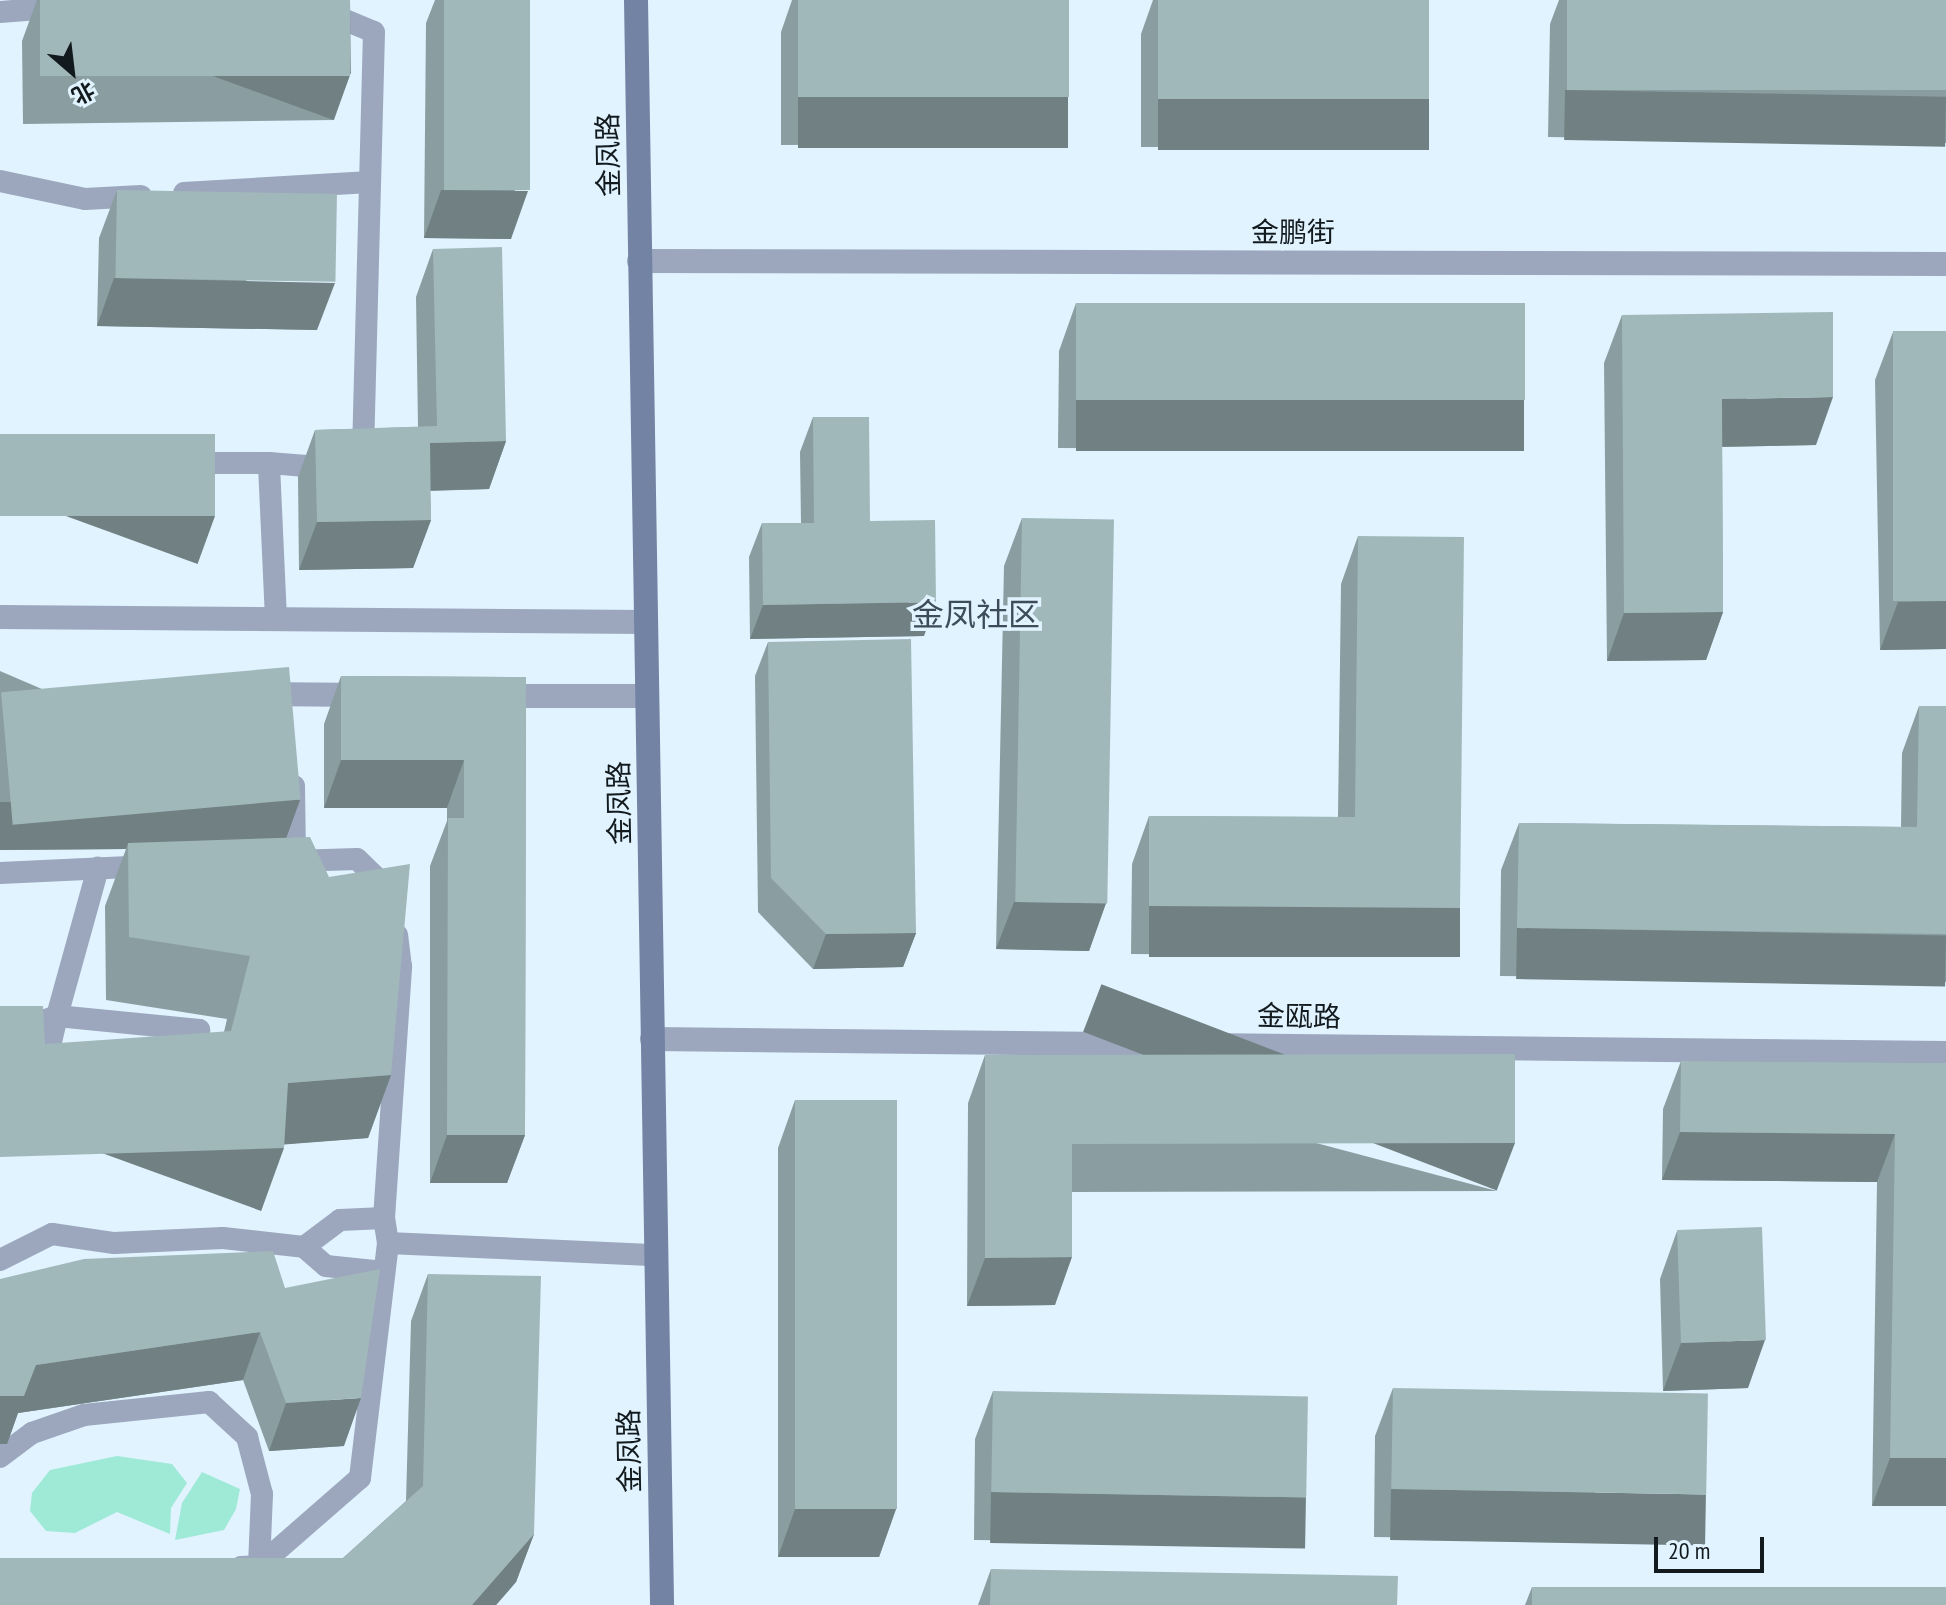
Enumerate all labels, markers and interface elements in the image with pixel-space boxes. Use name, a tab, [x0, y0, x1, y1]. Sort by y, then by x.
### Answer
north arrow	[32, 32, 112, 112]
text: 北	[67, 76, 100, 111]
street label: 金凤路	[590, 113, 626, 197]
street label: 金鹏街	[1251, 215, 1335, 249]
district label: 金凤社区	[912, 595, 1040, 633]
street label: 金凤路	[601, 761, 637, 845]
street label: 金瓯路	[1257, 998, 1341, 1034]
street label: 金凤路	[611, 1409, 647, 1493]
scale bar	[1658, 1521, 1768, 1571]
text: 20 m	[1668, 1535, 1710, 1566]

